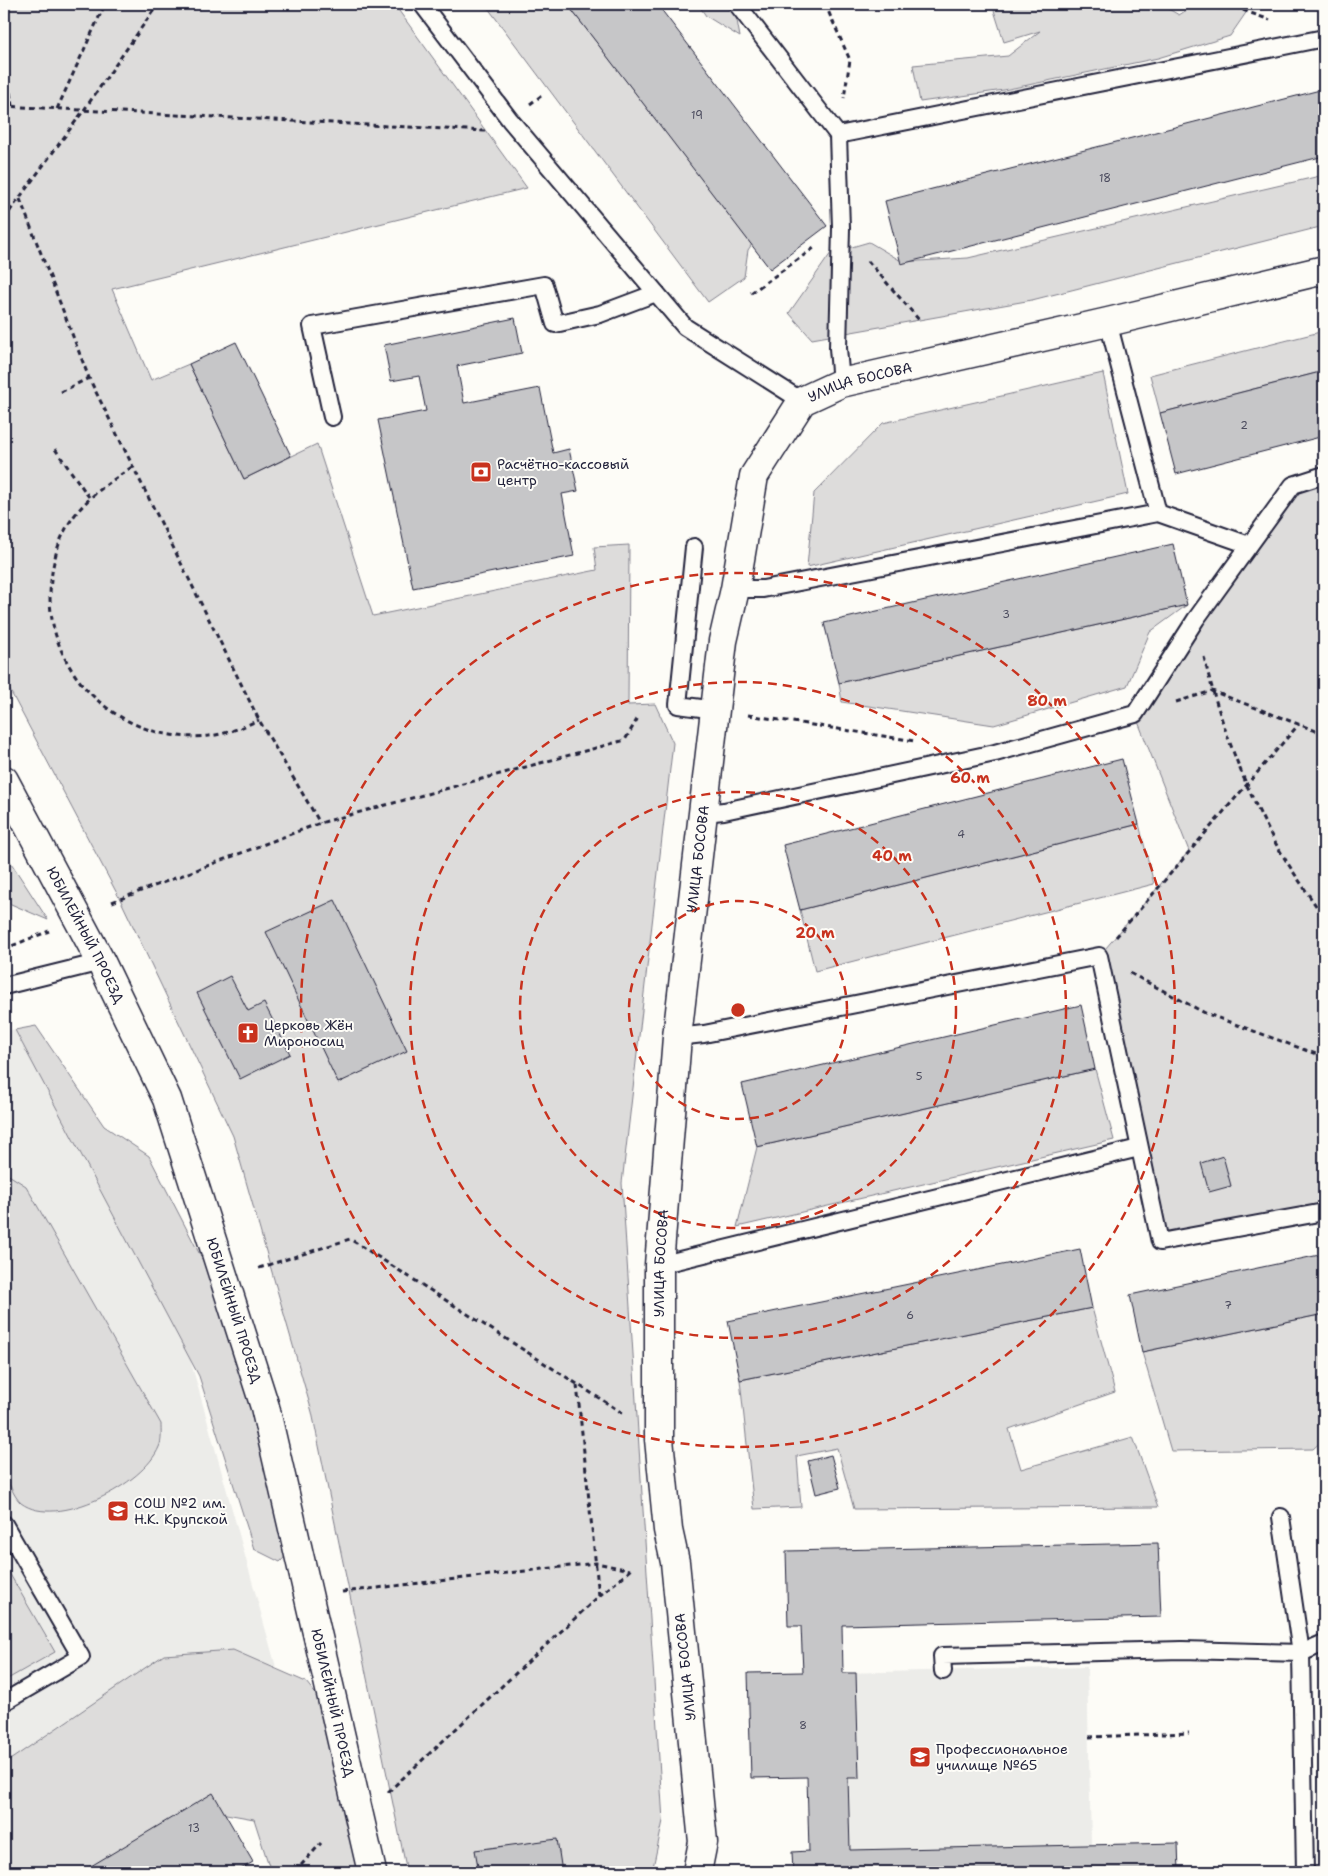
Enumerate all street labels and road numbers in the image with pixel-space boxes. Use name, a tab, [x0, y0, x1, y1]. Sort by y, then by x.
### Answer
street label: УЛИЦА БОСОВА	[805, 358, 914, 406]
street label: УЛИЦА БОСОВА	[682, 804, 713, 914]
street label: ЮБИЛЕЙНЫЙ ПРОЕЗД	[43, 863, 129, 1006]
street label: УЛИЦА БОСОВА	[650, 1209, 672, 1317]
street label: ЮБИЛЕЙНЫЙ ПРОЕЗД	[203, 1235, 266, 1386]
street label: УЛИЦА БОСОВА	[670, 1612, 700, 1722]
street label: ЮБИЛЕЙНЫЙ ПРОЕЗД	[307, 1627, 359, 1779]

